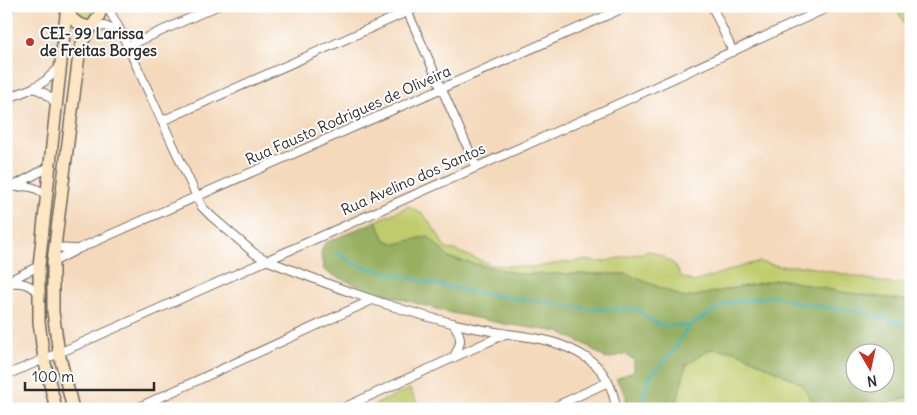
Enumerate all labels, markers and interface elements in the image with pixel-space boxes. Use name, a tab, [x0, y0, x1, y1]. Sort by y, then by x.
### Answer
place label: CEI- 99 Larissa de Freitas Borges	[40, 24, 157, 61]
marker: CEI- 99 Larissa de Freitas Borges	[24, 36, 36, 48]
street label: Rua Fausto Rodrigues de Oliveira	[242, 61, 454, 169]
street label: Rua Avelino dos Santos	[338, 139, 488, 219]
north arrow	[844, 342, 894, 392]
scale bar	[25, 360, 154, 392]
text: 100 m	[32, 367, 74, 386]
text: N	[866, 371, 878, 390]

